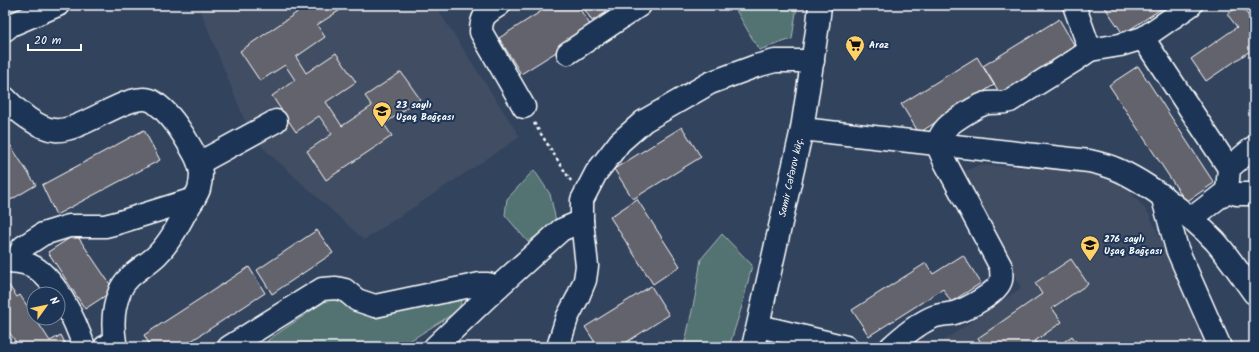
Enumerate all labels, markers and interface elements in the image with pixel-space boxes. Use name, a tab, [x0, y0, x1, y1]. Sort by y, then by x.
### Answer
scale bar	[28, 26, 81, 52]
text: 20 m	[34, 31, 62, 50]
supermarket icon: Araz	[844, 34, 866, 62]
place label: Araz	[869, 37, 889, 53]
place label: 23 saylı Uşaq Bağçası	[396, 97, 455, 125]
school or university icon: 23 saylı Uşaq Bağçası	[371, 100, 393, 128]
street label: Samir Cəfərov küç.	[774, 136, 808, 219]
place label: 276 saylı Uşaq Bağçası	[1104, 231, 1163, 259]
school or university icon: 276 saylı Uşaq Bağçası	[1079, 234, 1101, 262]
north arrow	[26, 286, 66, 326]
text: N	[44, 293, 63, 309]

